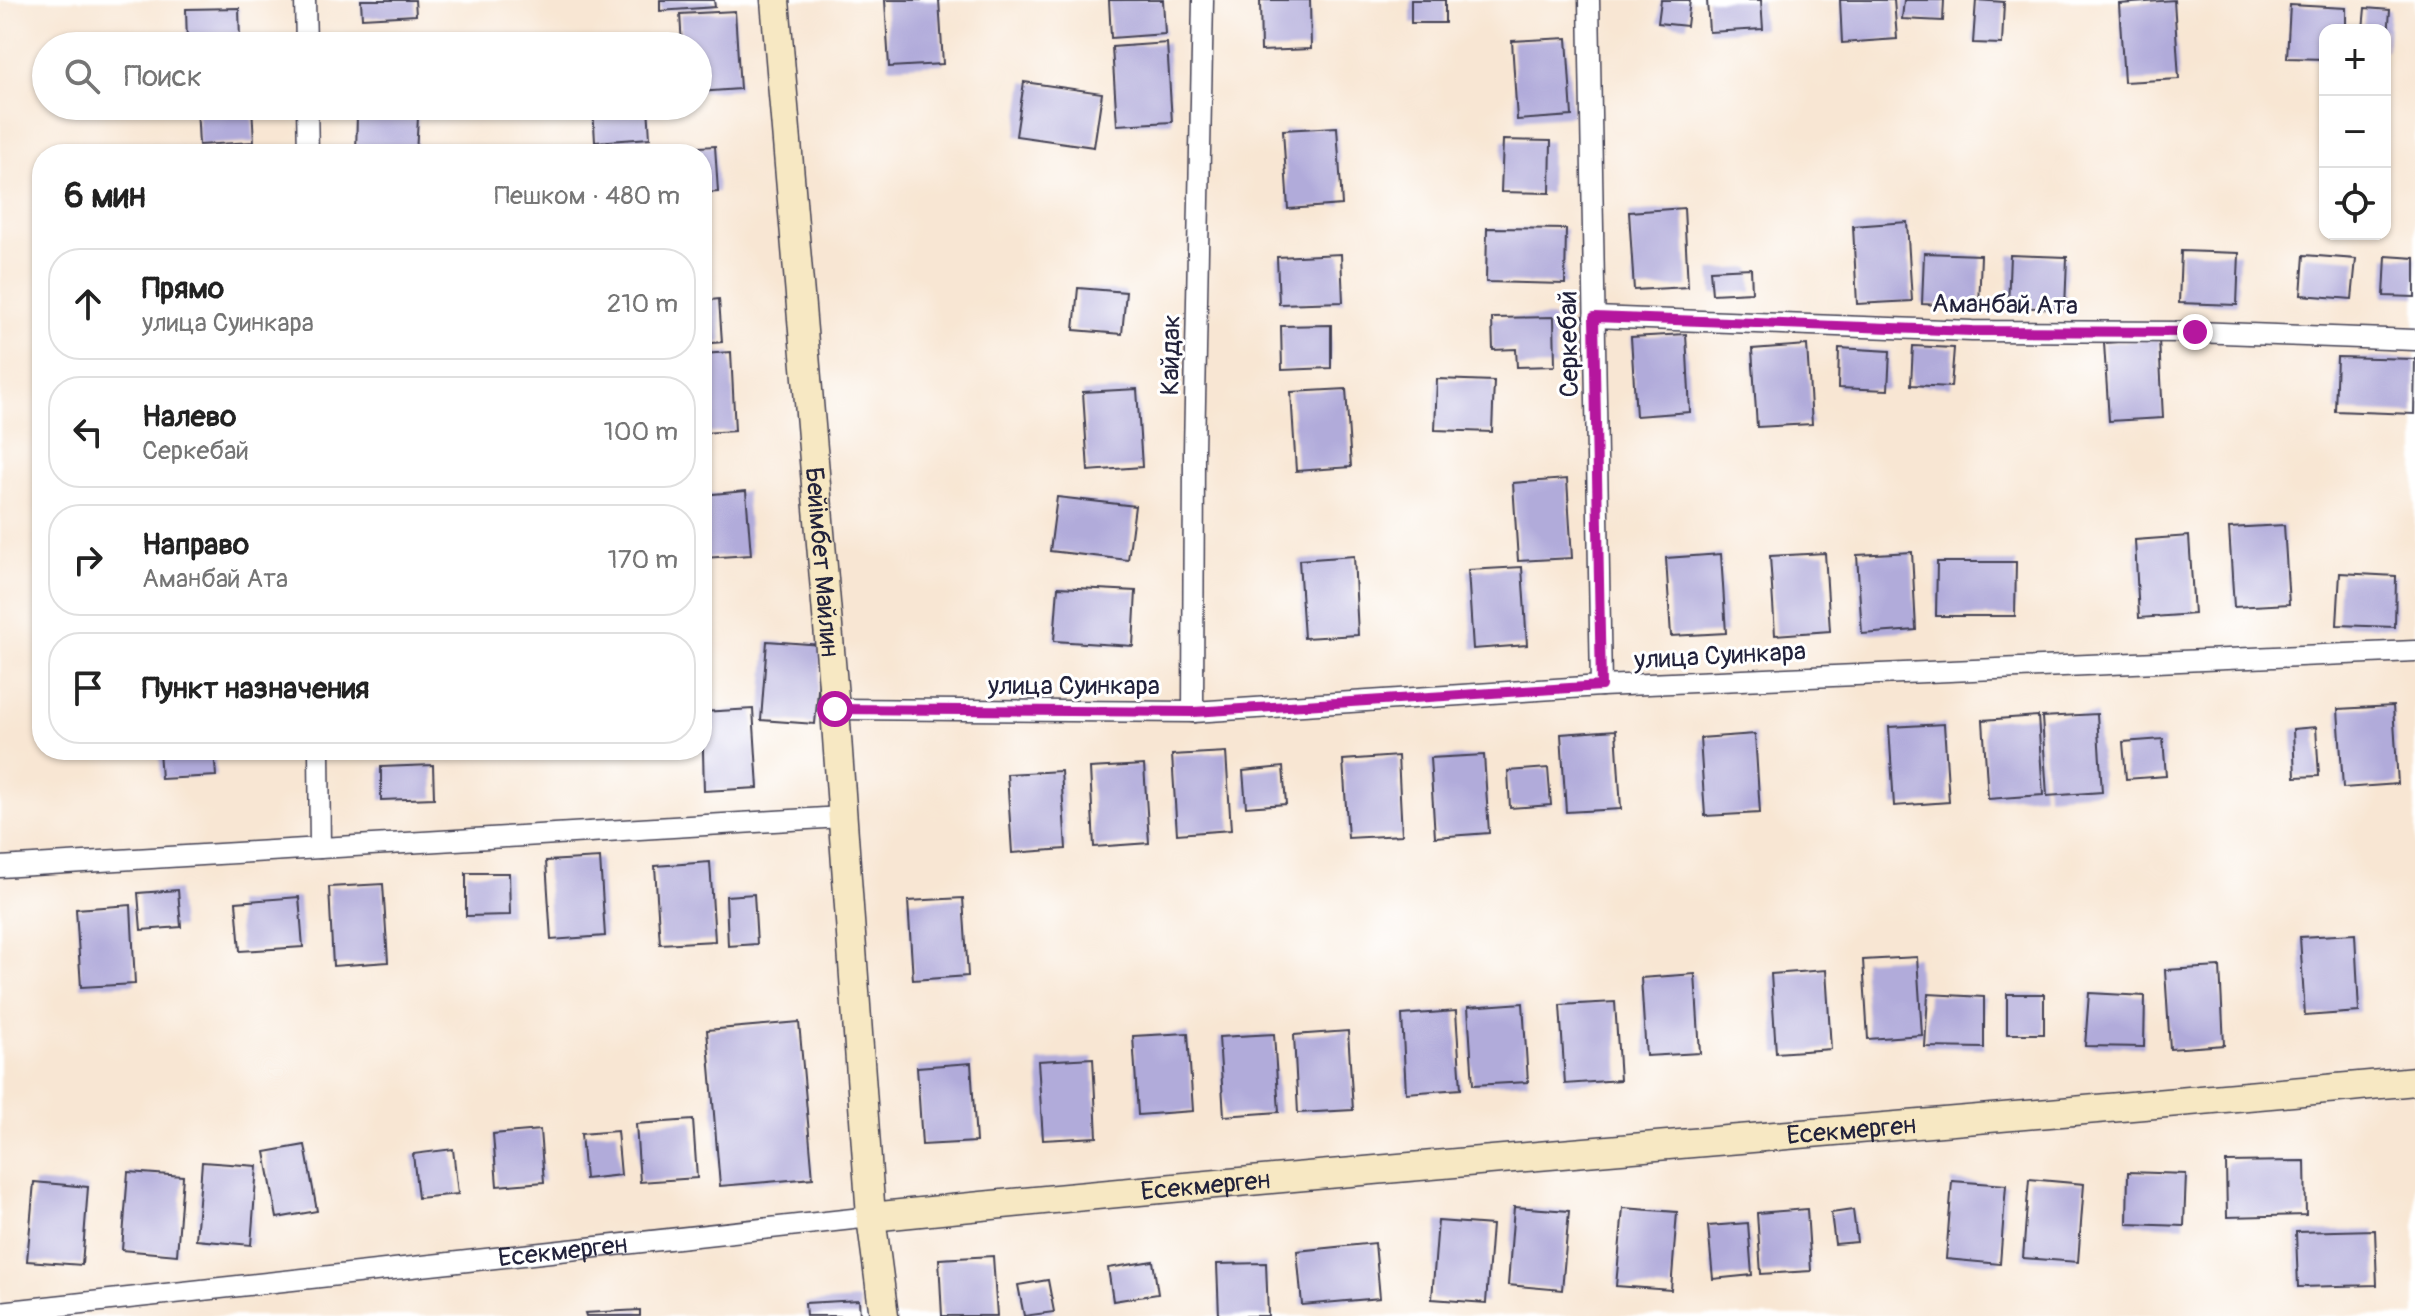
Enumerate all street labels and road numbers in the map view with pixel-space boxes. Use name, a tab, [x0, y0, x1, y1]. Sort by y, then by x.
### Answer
street label: Аманбай Ата	[1932, 288, 2078, 322]
street label: Серкебай	[1552, 290, 1586, 398]
street label: Кайдак	[1154, 314, 1188, 396]
street label: Бейімбет Майлин	[798, 466, 846, 658]
street label: улица Суинкара	[1632, 636, 1807, 677]
street label: улица Суинкара	[987, 670, 1160, 702]
street label: Eсекмерген	[1785, 1109, 1917, 1152]
street label: Eсекмерген	[1139, 1164, 1272, 1208]
street label: Eсекмерген	[496, 1229, 629, 1275]

